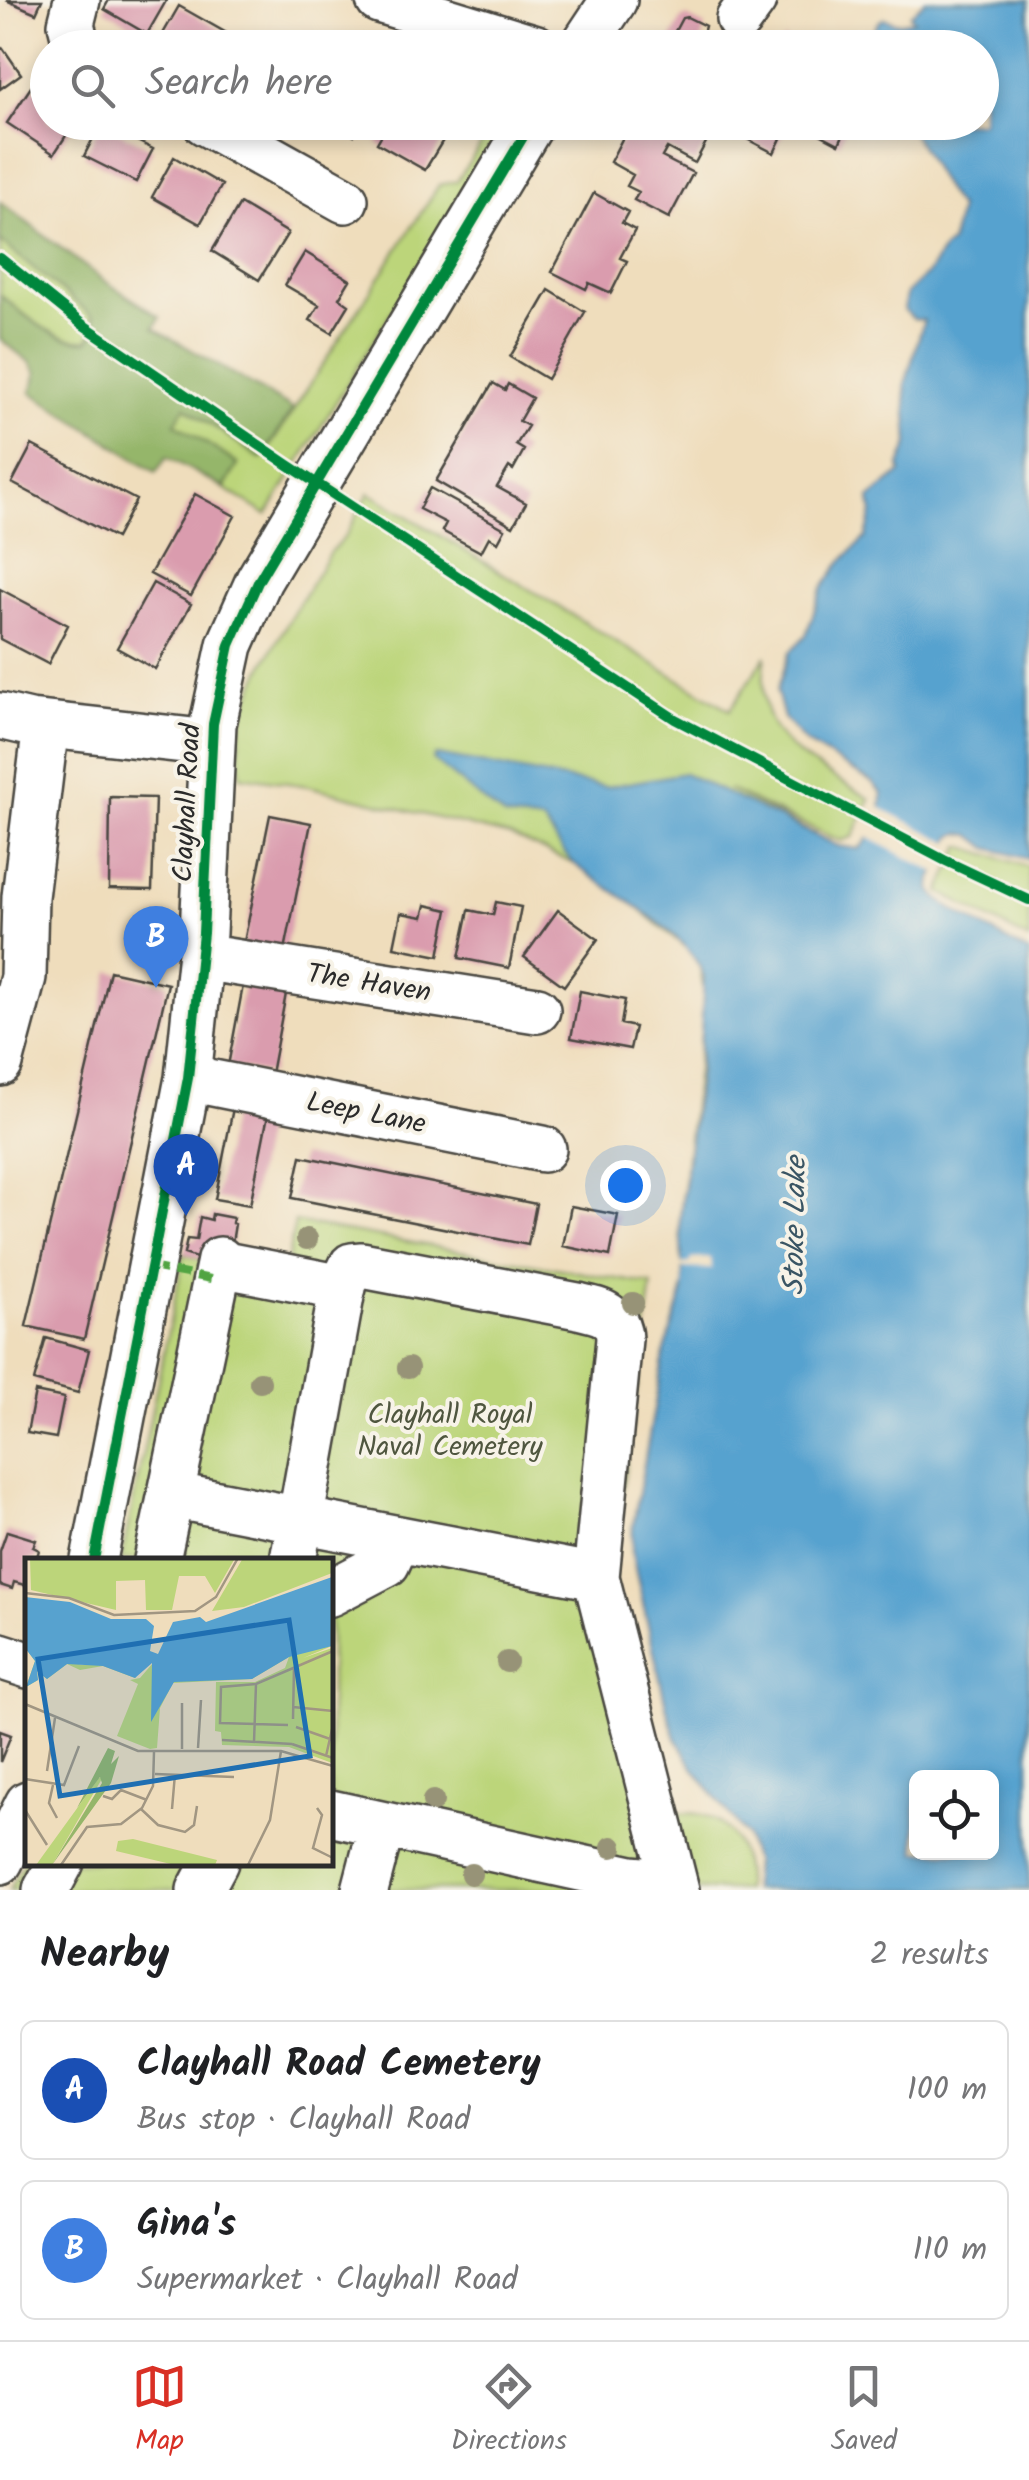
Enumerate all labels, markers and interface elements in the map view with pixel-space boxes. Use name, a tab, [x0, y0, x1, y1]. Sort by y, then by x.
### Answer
search box	[30, 30, 999, 140]
text: Search here	[145, 55, 332, 115]
icon: search	[65, 58, 120, 113]
street label: Clayhall Road	[161, 721, 215, 884]
pin: B	[124, 906, 188, 988]
street label: The Haven	[304, 952, 434, 1016]
street label: Leep Lane	[302, 1080, 430, 1148]
pin: A	[154, 1134, 218, 1216]
water label: Stoke Lake	[771, 1154, 821, 1296]
your location	[600, 1160, 651, 1211]
park label: Clayhall Royal Naval Cemetery	[357, 1393, 543, 1470]
inset map	[25, 1558, 332, 1865]
map controls	[909, 1770, 999, 1860]
button: locate	[909, 1770, 999, 1860]
text: Nearby	[40, 1922, 169, 1989]
text: 2 results	[870, 1930, 989, 1981]
text: Clayhall Road Cemetery	[137, 2035, 541, 2095]
text: A	[64, 2065, 85, 2116]
text: 100 m	[907, 2065, 987, 2116]
text: Bus stop · Clayhall Road	[137, 2095, 470, 2146]
text: Gina's	[137, 2195, 236, 2255]
text: B	[65, 2225, 84, 2276]
text: 110 m	[913, 2225, 987, 2276]
text: Supermarket · Clayhall Road	[137, 2255, 518, 2306]
tab: Map	[132, 2359, 187, 2464]
tab: Directions	[451, 2359, 567, 2464]
tab: Saved	[831, 2359, 897, 2464]

